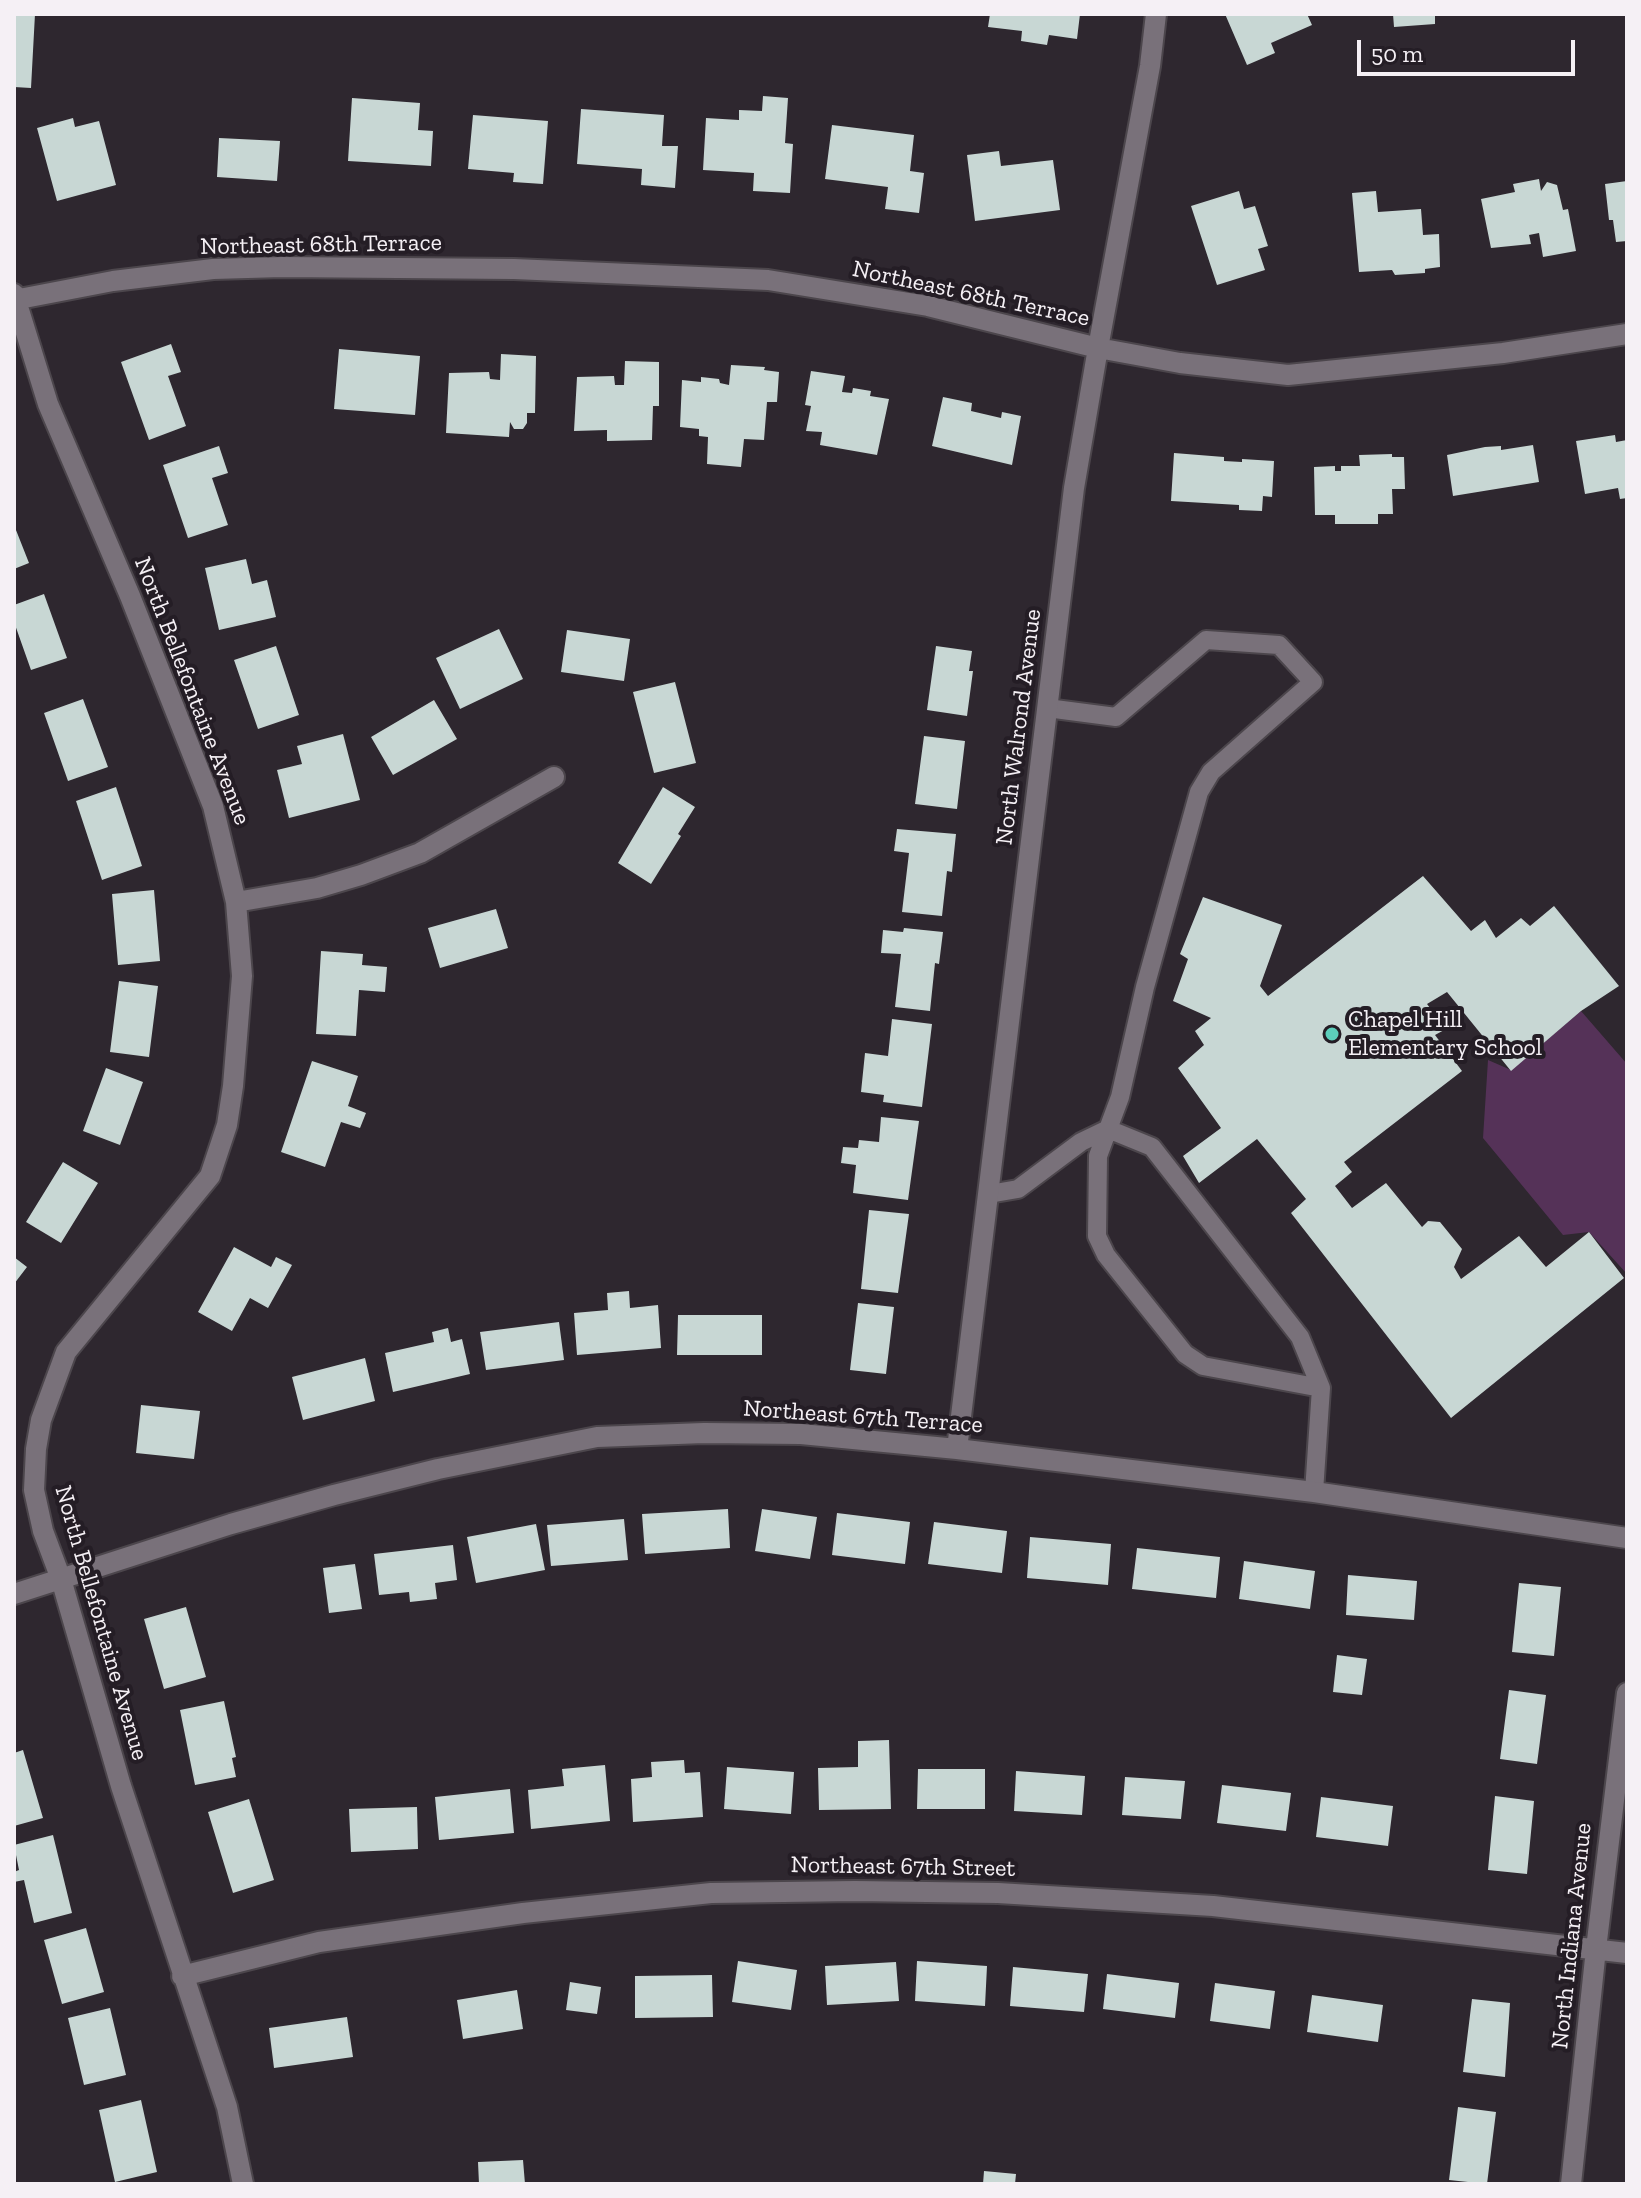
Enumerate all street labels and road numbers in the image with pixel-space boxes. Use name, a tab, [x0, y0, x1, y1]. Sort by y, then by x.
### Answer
street label: Northeast 68th Terrace	[200, 228, 442, 262]
street label: Northeast 68th Terrace	[850, 255, 1092, 333]
street label: North Bellefontaine Avenue	[128, 553, 256, 829]
street label: North Walrond Avenue	[990, 607, 1048, 847]
street label: Northeast 67th Terrace	[742, 1394, 984, 1440]
street label: North Bellefontaine Avenue	[48, 1482, 154, 1764]
street label: North Indiana Avenue	[1546, 1822, 1598, 2050]
street label: Northeast 67th Street	[790, 1851, 1016, 1883]

